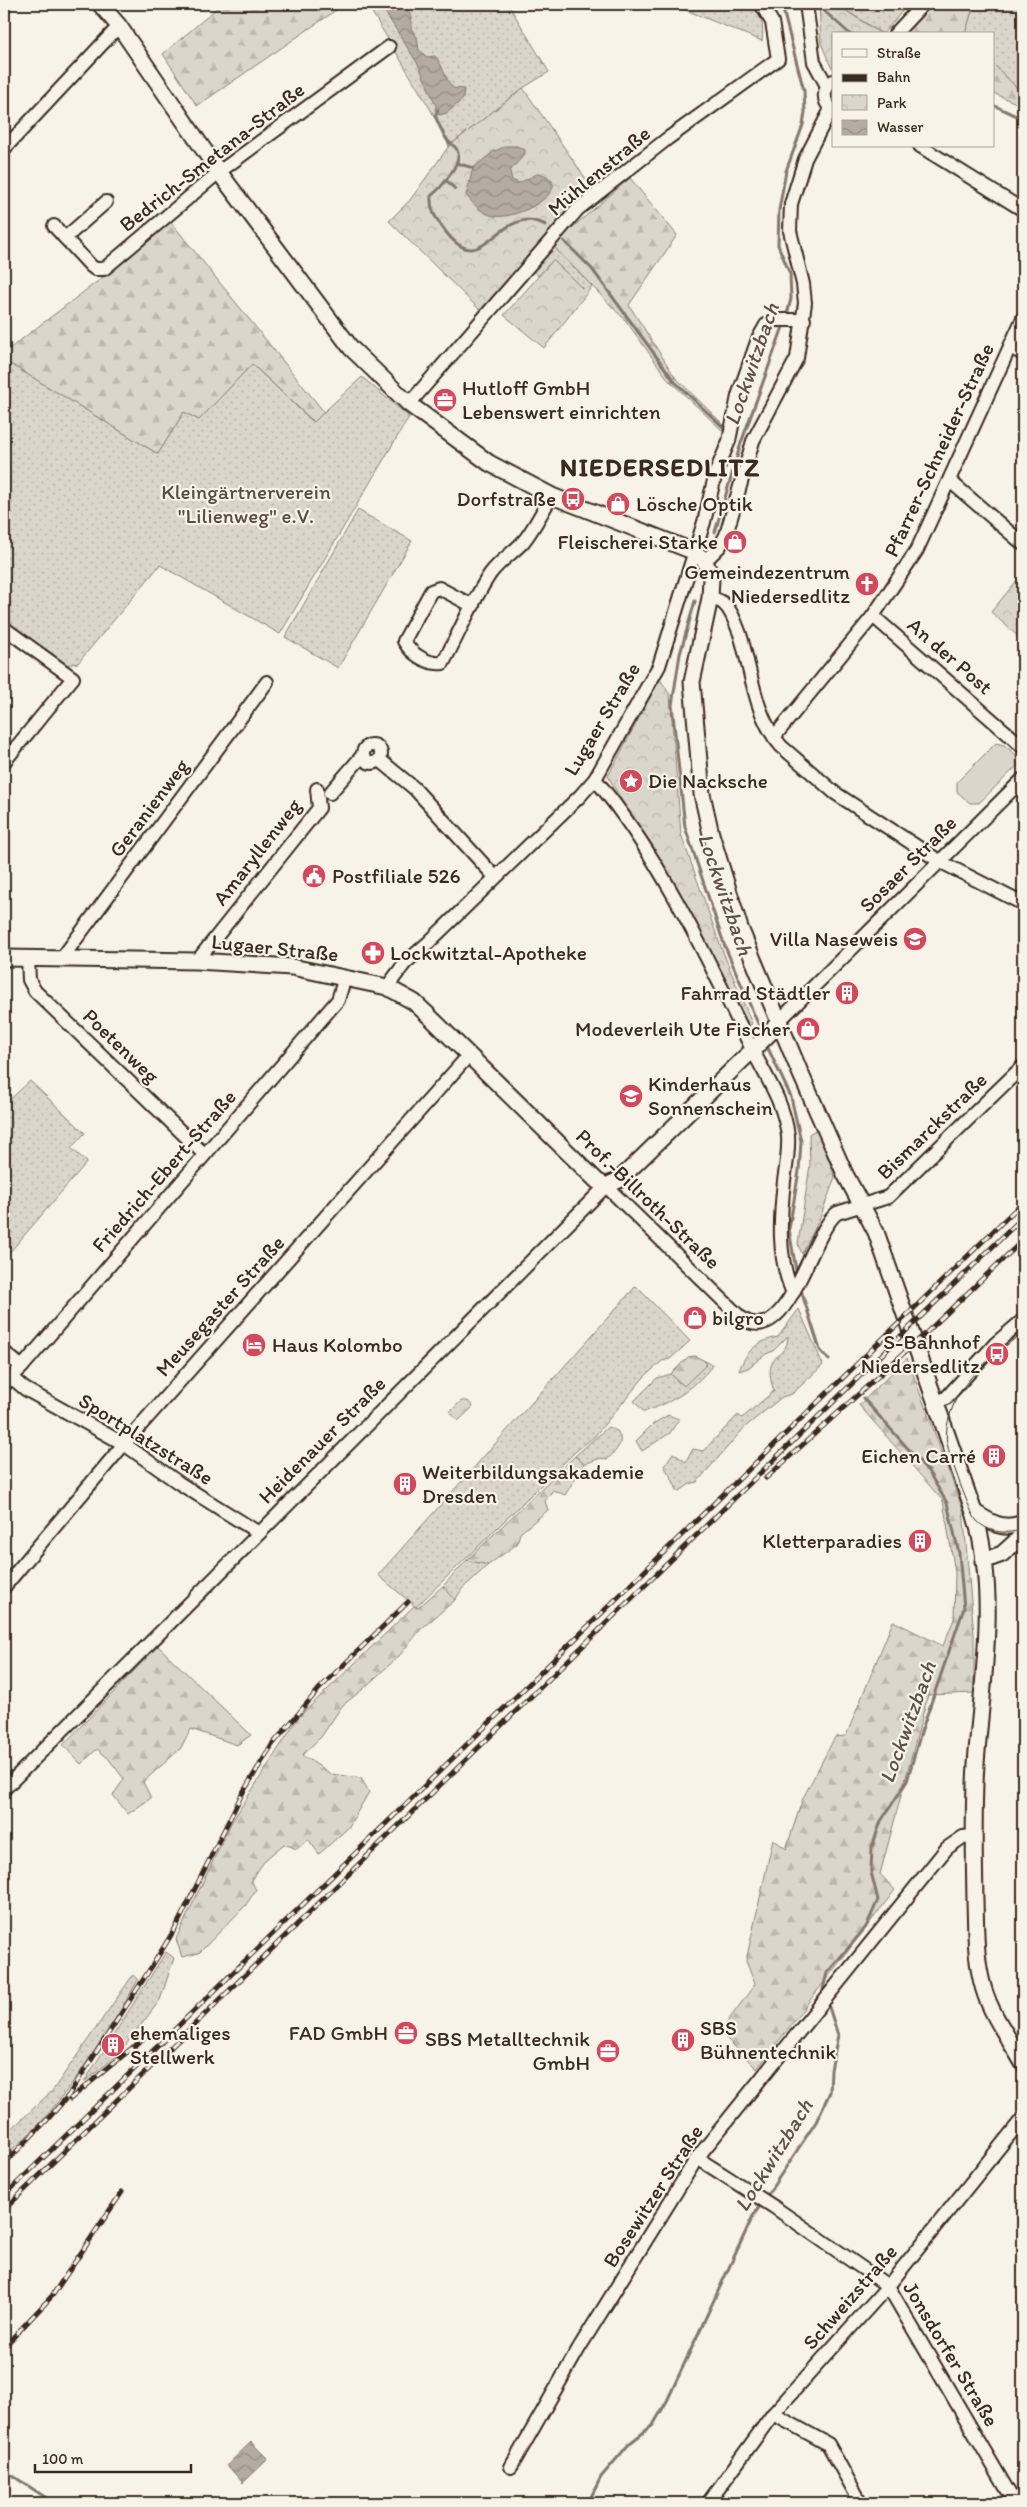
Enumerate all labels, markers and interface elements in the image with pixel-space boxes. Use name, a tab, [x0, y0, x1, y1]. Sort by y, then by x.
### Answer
legend	[832, 32, 994, 148]
text: Straße	[877, 44, 921, 62]
text: Bahn	[877, 68, 911, 86]
street label: Bedrich-Smetana-Straße	[114, 77, 309, 237]
text: Park	[877, 94, 907, 112]
text: Wasser	[877, 118, 924, 136]
street label: Mühlenstraße	[542, 120, 655, 221]
water label: Lockwitzbach	[718, 299, 785, 429]
street label: Pfarrer-Schneider-Straße	[878, 339, 999, 561]
place label: Hutloff GmbH Lebenswert einrichten	[462, 375, 661, 424]
office icon: Hutloff GmbH Lebenswert einrichten	[432, 387, 458, 413]
district label: NIEDERSEDLITZ	[560, 451, 760, 483]
park label: Kleingärtnerverein "Lilienweg" e.V.	[161, 479, 331, 528]
place label: Dorfstraße	[457, 486, 556, 511]
bus stop icon: Dorfstraße	[560, 486, 586, 512]
shop icon: Lösche Optik	[605, 491, 631, 517]
place label: Lösche Optik	[636, 491, 753, 516]
place label: Fleischerei Starke	[558, 529, 718, 554]
shop icon: Fleischerei Starke	[722, 529, 748, 555]
place label: Gemeindezentrum Niedersedlitz	[684, 559, 850, 608]
church icon: Gemeindezentrum Niedersedlitz	[854, 571, 880, 597]
street label: An der Post	[903, 612, 998, 699]
street label: Lugaer Straße	[558, 658, 645, 780]
street label: Geranienweg	[104, 753, 194, 862]
place icon: Die Nacksche	[618, 768, 644, 794]
place label: Die Nacksche	[648, 768, 768, 793]
street label: Amaryllenweg	[207, 793, 306, 910]
street label: Sosaer Straße	[854, 810, 961, 917]
water label: Lockwitzbach	[692, 830, 759, 959]
public building icon: Postfiliale 526	[301, 863, 327, 889]
place label: Postfiliale 526	[332, 863, 461, 888]
place label: Villa Naseweis	[770, 926, 898, 951]
school or university icon: Villa Naseweis	[902, 926, 928, 952]
street label: Lugaer Straße	[210, 928, 340, 967]
pharmacy icon: Lockwitztal-Apotheke	[360, 940, 386, 966]
place label: Lockwitztal-Apotheke	[390, 940, 587, 965]
place label: Fahrrad Städtler	[681, 980, 831, 1005]
building icon: Fahrrad Städtler	[834, 980, 860, 1006]
street label: Poetenweg	[78, 1003, 165, 1088]
place label: Modeverleih Ute Fischer	[575, 1016, 791, 1041]
shop icon: Modeverleih Ute Fischer	[795, 1016, 821, 1042]
street label: Bismarckstraße	[871, 1067, 992, 1184]
place label: Kinderhaus Sonnenschein	[648, 1071, 773, 1120]
school or university icon: Kinderhaus Sonnenschein	[618, 1083, 644, 1109]
street label: Friedrich-Ebert-Straße	[86, 1084, 241, 1257]
street label: Prof.-Billroth-Straße	[571, 1123, 726, 1274]
street label: Meusegaster Straße	[150, 1230, 289, 1381]
shop icon: bilgro	[682, 1305, 708, 1331]
place label: bilgro	[712, 1305, 764, 1330]
place label: S-Bahnhof Niedersedlitz	[861, 1329, 980, 1378]
hotel icon: Haus Kolombo	[241, 1332, 267, 1358]
place label: Haus Kolombo	[272, 1332, 403, 1357]
bus stop icon: S-Bahnhof Niedersedlitz	[984, 1341, 1010, 1367]
street label: Heidenauer Straße	[253, 1371, 391, 1509]
street label: Sportplatzstraße	[74, 1387, 218, 1490]
place label: Eichen Carré	[861, 1443, 976, 1468]
building icon: Eichen Carré	[981, 1443, 1007, 1469]
place label: Weiterbildungsakademie Dresden	[422, 1459, 644, 1508]
building icon: Weiterbildungsakademie Dresden	[392, 1471, 418, 1497]
place label: Kletterparadies	[762, 1528, 902, 1553]
building icon: Kletterparadies	[907, 1528, 933, 1554]
water label: Lockwitzbach	[873, 1657, 942, 1787]
place label: SBS Bühnentechnik	[700, 2015, 836, 2064]
place label: ehemaliges Stellwerk	[130, 2020, 231, 2069]
place label: FAD GmbH	[289, 2020, 388, 2045]
office icon: FAD GmbH	[393, 2020, 419, 2046]
place label: SBS Metalltechnik GmbH	[425, 2026, 590, 2075]
building icon: SBS Bühnentechnik	[670, 2027, 696, 2053]
building icon: ehemaliges Stellwerk	[100, 2032, 126, 2058]
office icon: SBS Metalltechnik GmbH	[595, 2038, 621, 2064]
water label: Lockwitzbach	[728, 2093, 819, 2216]
street label: Bosewitzer Straße	[597, 2120, 708, 2272]
street label: Schweizstraße	[797, 2239, 902, 2354]
street label: Jonsdorfer Straße	[898, 2277, 1005, 2431]
scale bar	[35, 2442, 191, 2474]
text: 100 m	[42, 2450, 84, 2468]

